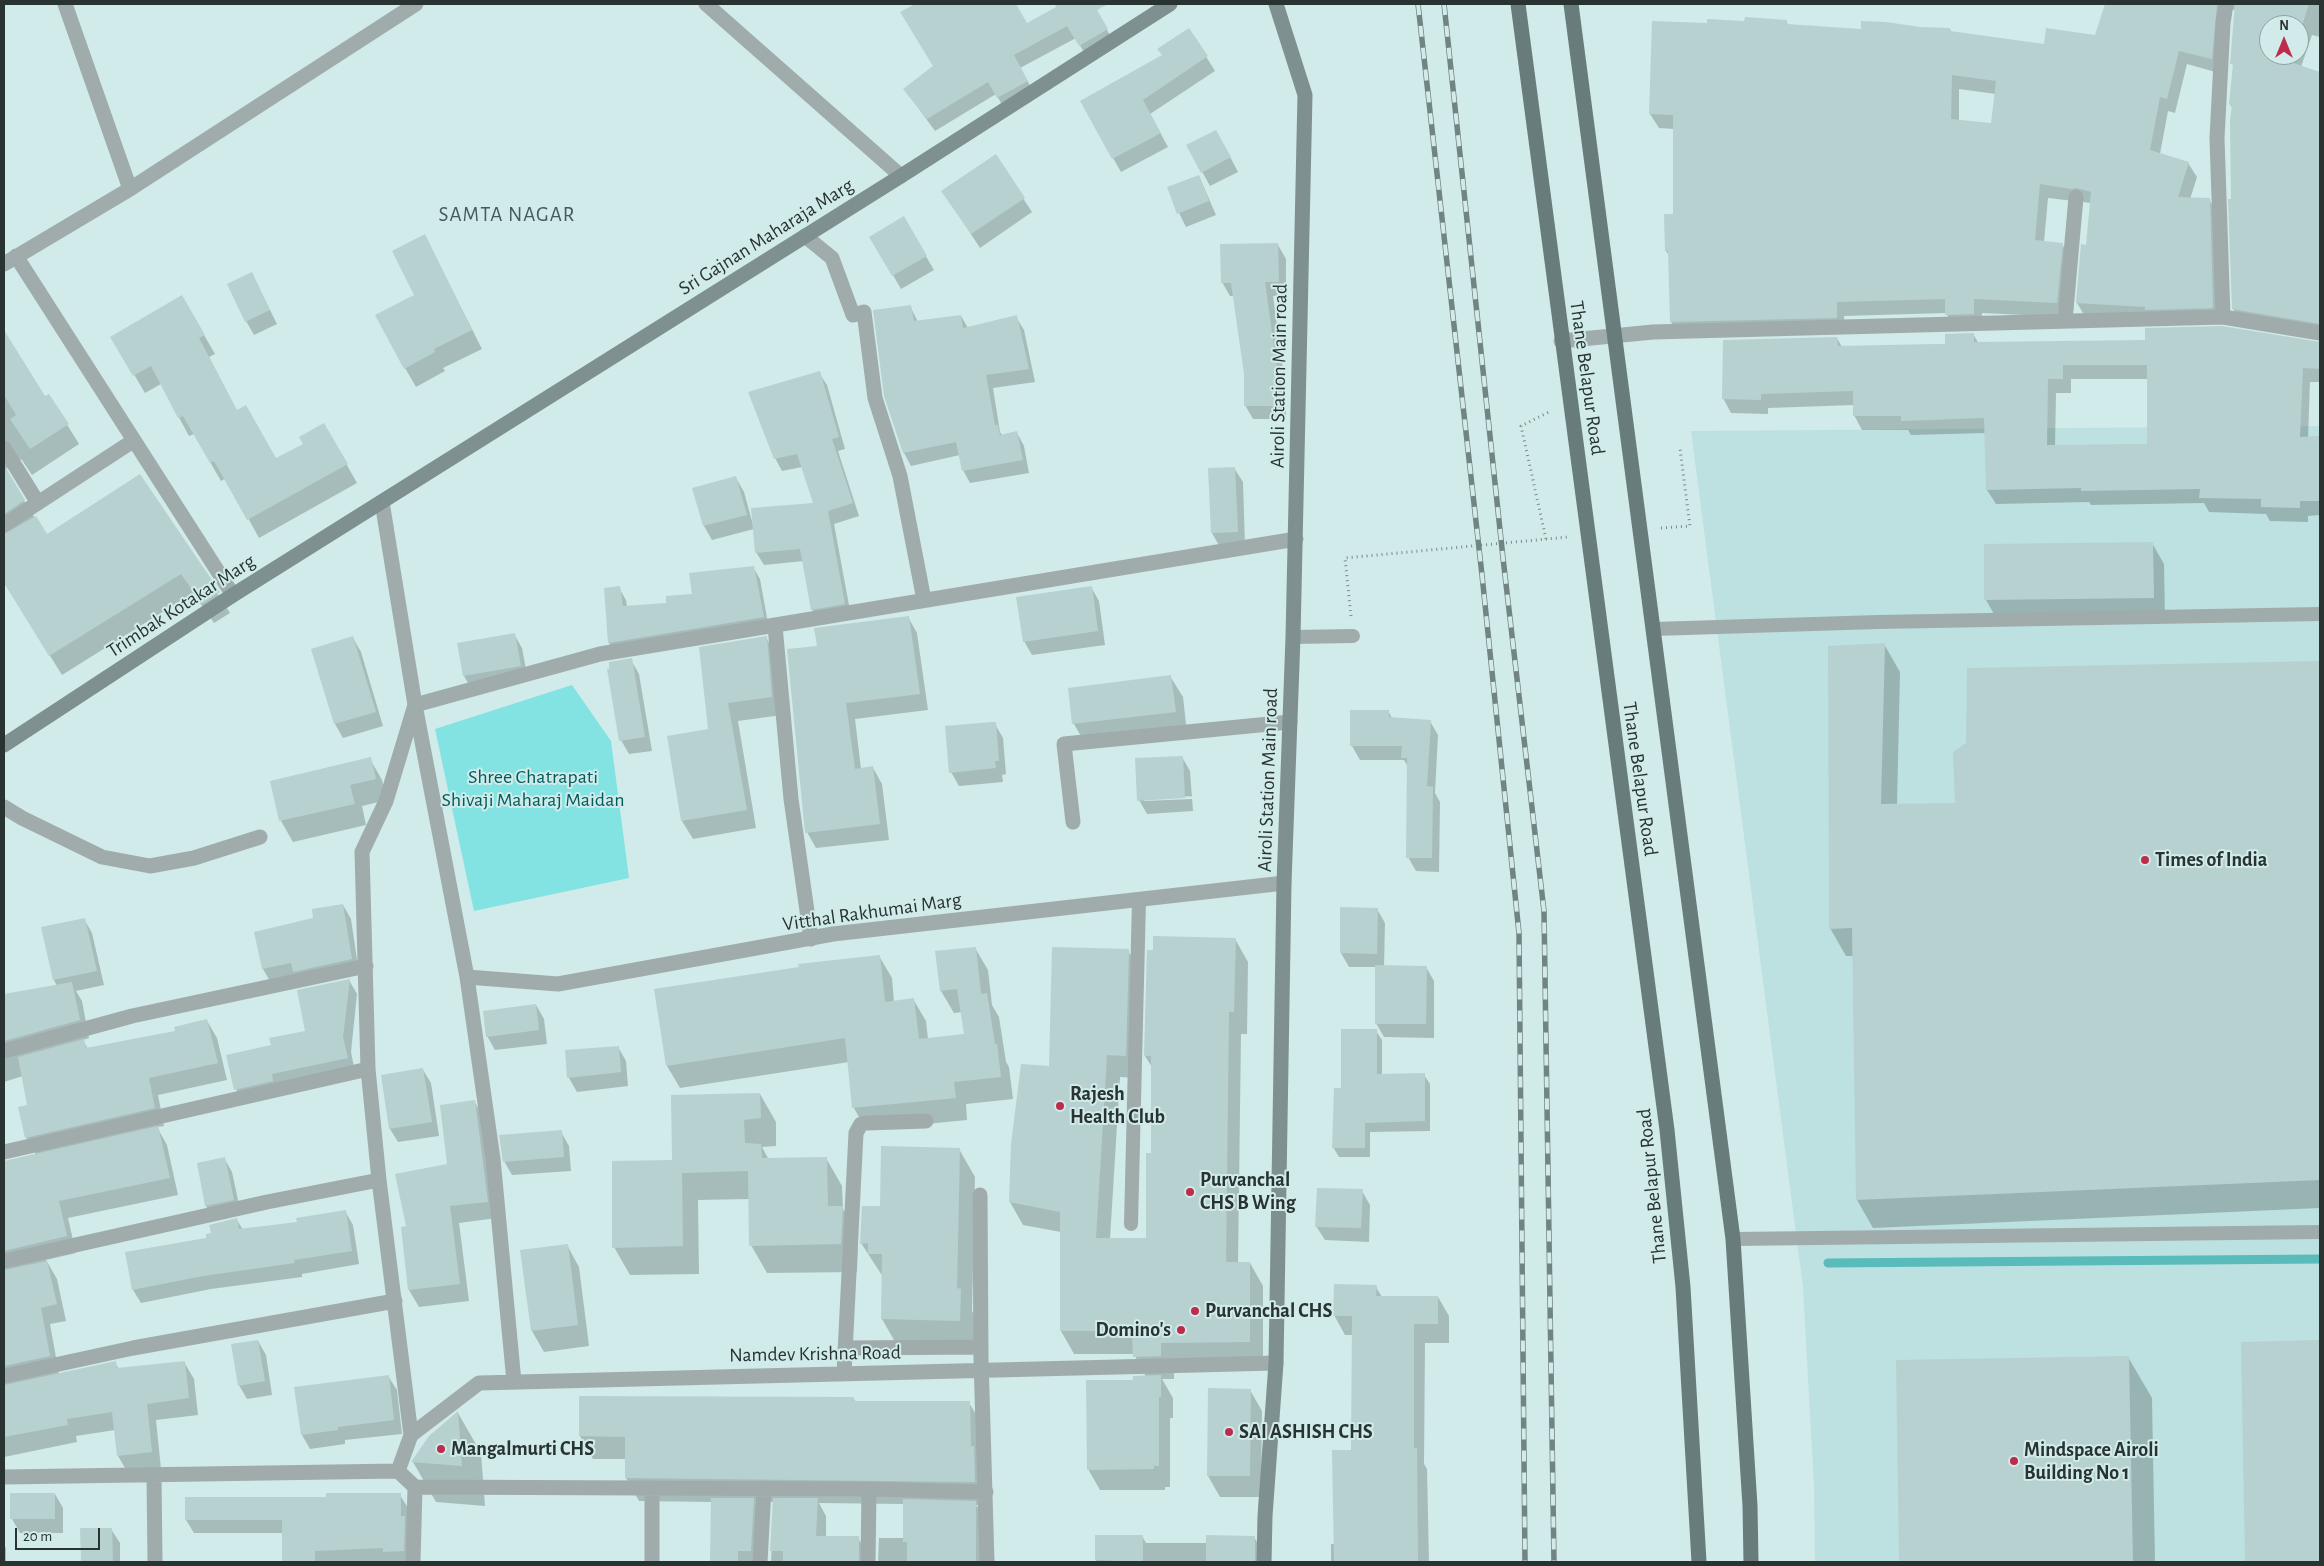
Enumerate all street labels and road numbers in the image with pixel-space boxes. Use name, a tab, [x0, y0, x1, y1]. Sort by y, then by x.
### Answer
street label: Sri Gajnan Maharaja Marg	[674, 173, 858, 301]
street label: Airoli Station Main road	[1265, 284, 1293, 468]
street label: Thane Belapur Road	[1564, 299, 1610, 457]
street label: Trimbak Kotakar Marg	[102, 549, 260, 663]
street label: Airoli Station Main road	[1253, 687, 1283, 873]
street label: Thane Belapur Road	[1617, 700, 1663, 858]
street label: Vitthal Rakhumai Marg	[781, 888, 963, 936]
street label: Thane Belapur Road	[1632, 1107, 1672, 1265]
street label: Namdev Krishna Road	[729, 1341, 901, 1367]

